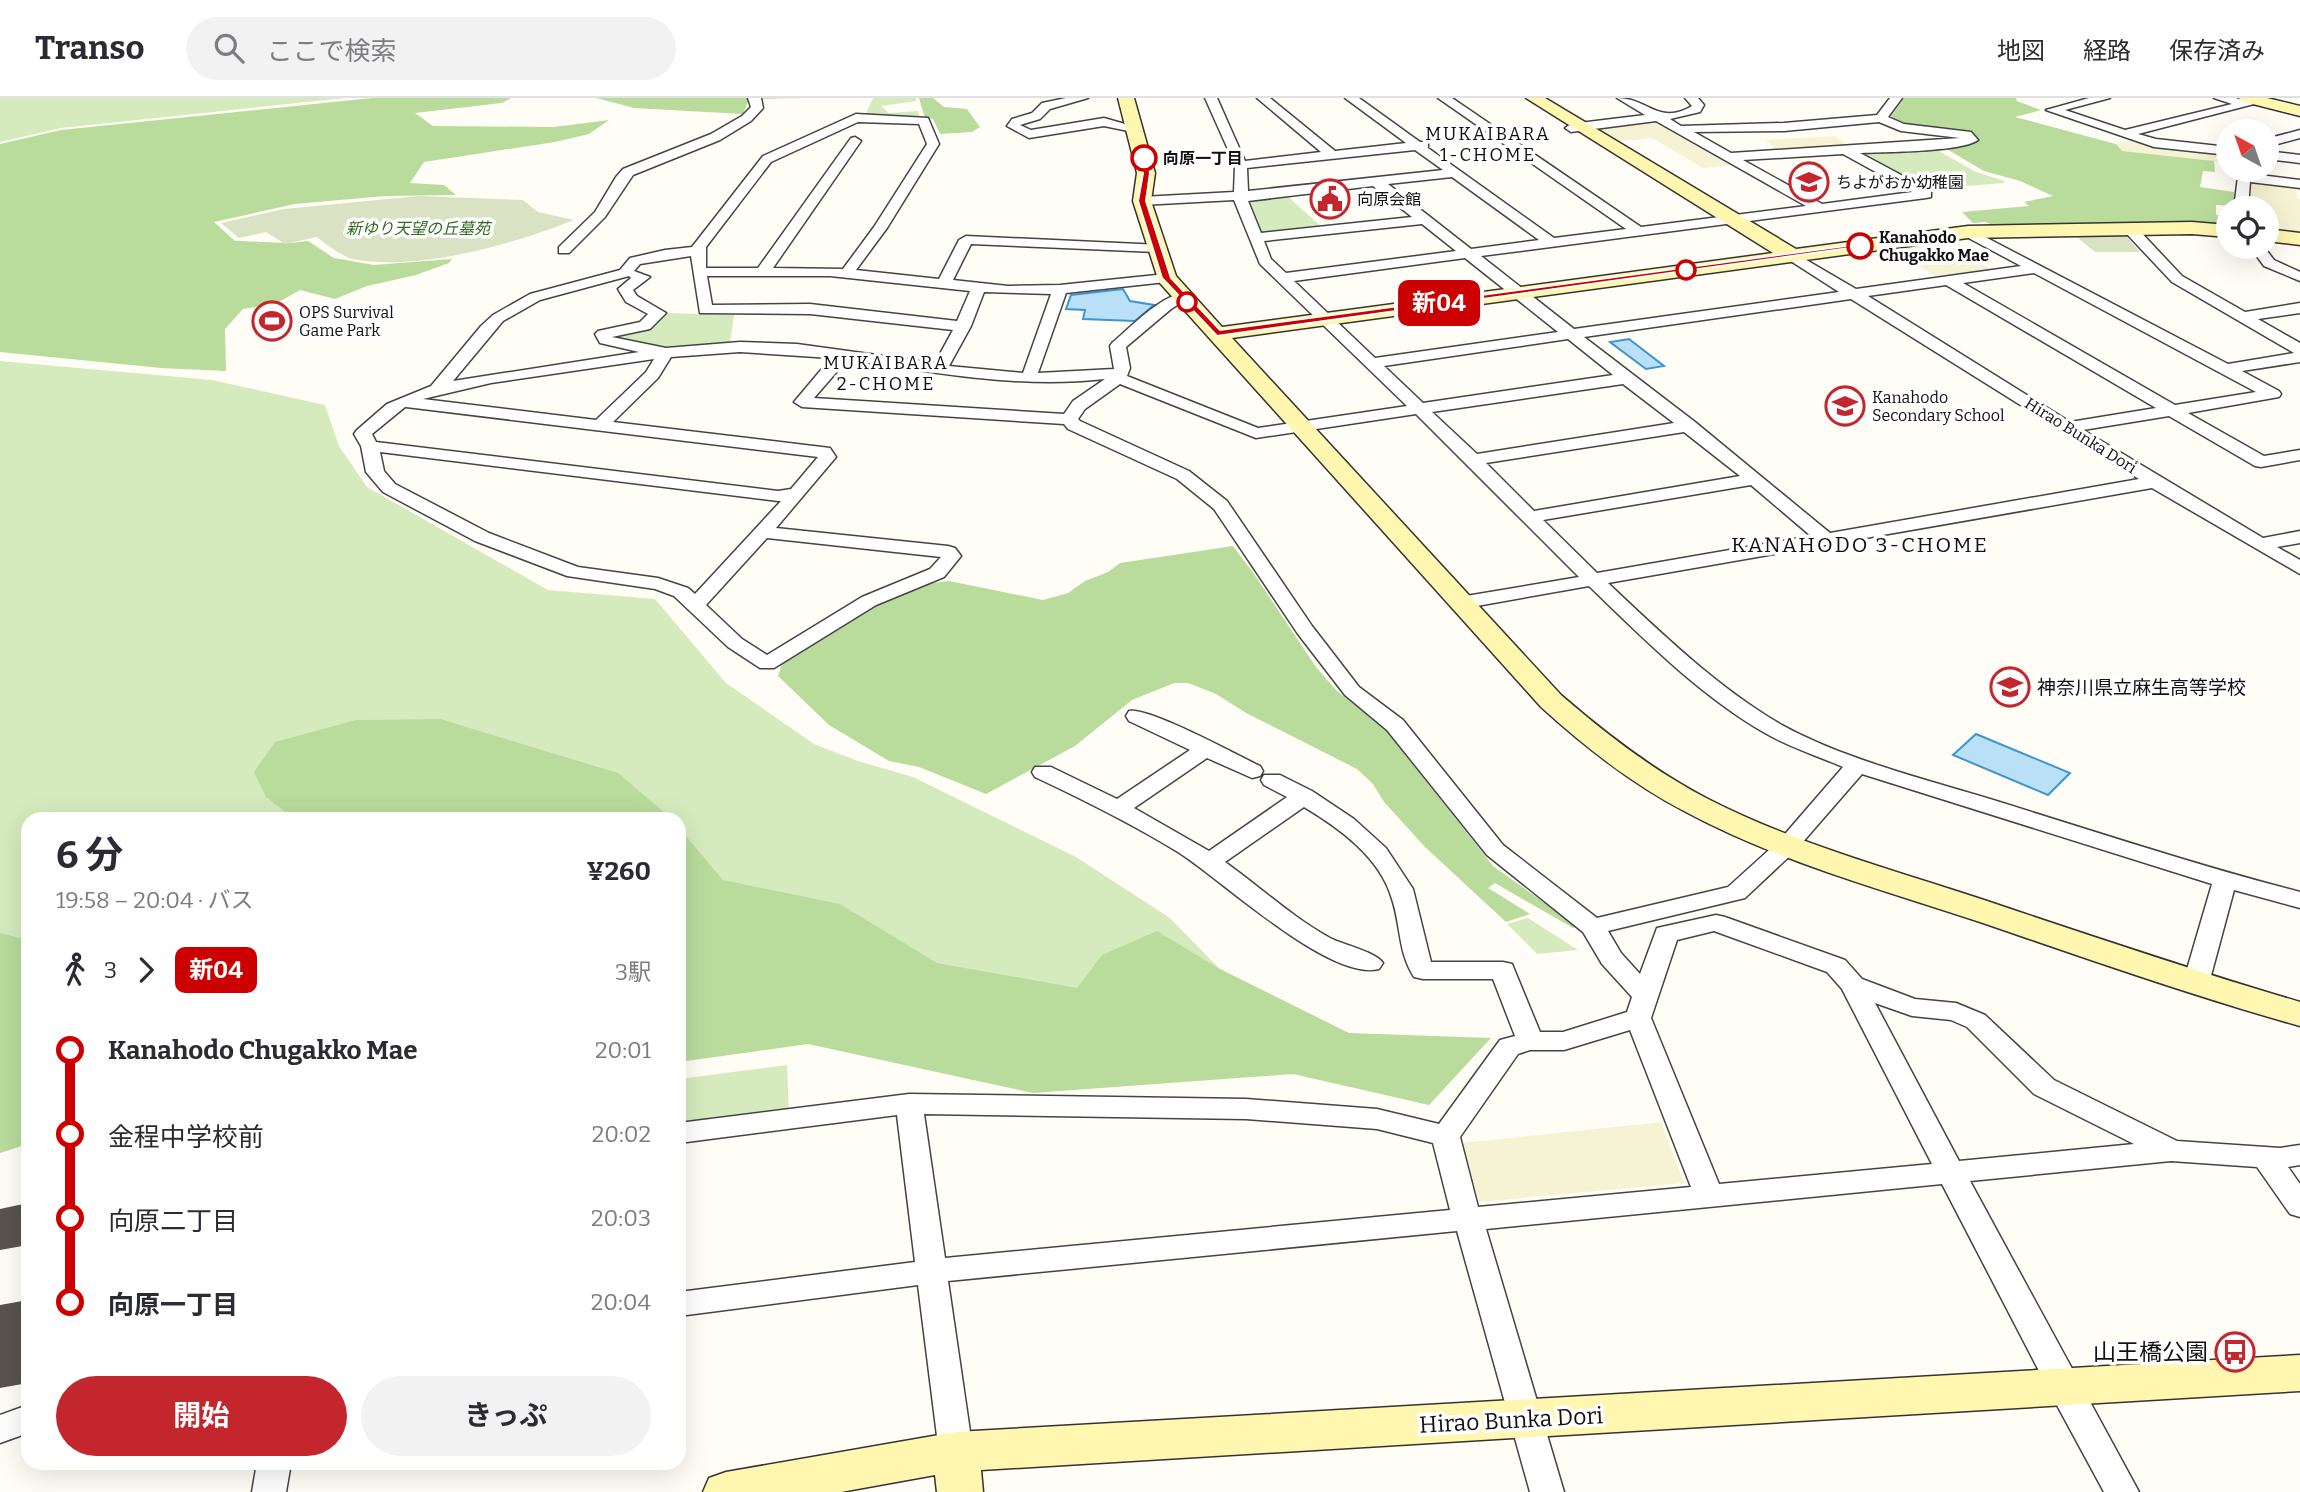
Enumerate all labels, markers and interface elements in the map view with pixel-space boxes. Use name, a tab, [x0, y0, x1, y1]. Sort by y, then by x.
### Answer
search box	[186, 17, 676, 80]
text: Transo	[35, 28, 144, 68]
icon: search	[210, 29, 248, 67]
text: ここで検索	[266, 36, 396, 67]
text: 地図	[1997, 37, 2045, 65]
text: 経路	[2083, 37, 2131, 65]
text: 保存済み	[2169, 37, 2265, 65]
north arrow	[2216, 119, 2278, 182]
map controls	[2216, 119, 2279, 259]
district label: MUKAIBARA 1-CHOME	[1425, 123, 1551, 166]
marker: 向原一丁目	[1131, 145, 1157, 171]
place label: 向原一丁目	[1163, 149, 1243, 168]
school or university icon: ちよがおか幼稚園	[1788, 161, 1830, 203]
place label: ちよがおか幼稚園	[1836, 173, 1964, 192]
public building icon: 向原会館	[1309, 178, 1351, 220]
place label: 向原会館	[1357, 190, 1421, 209]
button: locate	[2216, 196, 2279, 259]
park label: 新ゆり天望の丘墓苑	[346, 219, 493, 238]
place label: Kanahodo Chugakko Mae	[1879, 228, 1989, 265]
marker: Kanahodo Chugakko Mae	[1847, 233, 1873, 259]
unlabelled marker	[1676, 260, 1696, 280]
line badge: 新04	[1399, 280, 1479, 326]
text: 新04	[1412, 289, 1466, 317]
unlabelled marker	[1177, 292, 1197, 312]
sports icon: OPS Survival Game Park	[251, 300, 293, 342]
place label: OPS Survival Game Park	[299, 303, 394, 340]
district label: MUKAIBARA 2-CHOME	[823, 352, 949, 395]
school or university icon: Kanahodo Secondary School	[1824, 385, 1866, 427]
place label: Kanahodo Secondary School	[1872, 388, 2005, 425]
street label: Hirao Bunka Dori	[2021, 393, 2140, 478]
district label: KANAHODO 3-CHOME	[1731, 532, 1989, 558]
school or university icon: 神奈川県立麻生高等学校	[1989, 666, 2031, 708]
place label: 神奈川県立麻生高等学校	[2037, 676, 2246, 699]
text: 6 分	[56, 832, 123, 878]
text: ¥260	[586, 856, 651, 887]
text: 19:58 – 20:04 · バス	[56, 886, 254, 914]
icon: walk	[56, 951, 94, 989]
icon: forward	[127, 951, 165, 989]
text: 3	[104, 956, 117, 984]
text: 新04	[189, 956, 243, 984]
text: 3駅	[615, 958, 651, 986]
text: Kanahodo Chugakko Mae	[108, 1035, 418, 1066]
text: 20:01	[595, 1036, 651, 1064]
text: 20:02	[592, 1120, 651, 1148]
text: 金程中学校前	[108, 1122, 264, 1153]
text: 20:03	[591, 1204, 651, 1232]
text: 向原二丁目	[108, 1206, 238, 1237]
text: 20:04	[591, 1288, 651, 1316]
text: 向原一丁目	[108, 1290, 238, 1321]
bus stop icon: 山王橋公園	[2214, 1331, 2256, 1373]
place label: 山王橋公園	[2093, 1338, 2208, 1366]
button: 開始	[56, 1376, 347, 1456]
button: きっぷ	[361, 1376, 651, 1456]
street label: Hirao Bunka Dori	[1418, 1401, 1604, 1439]

